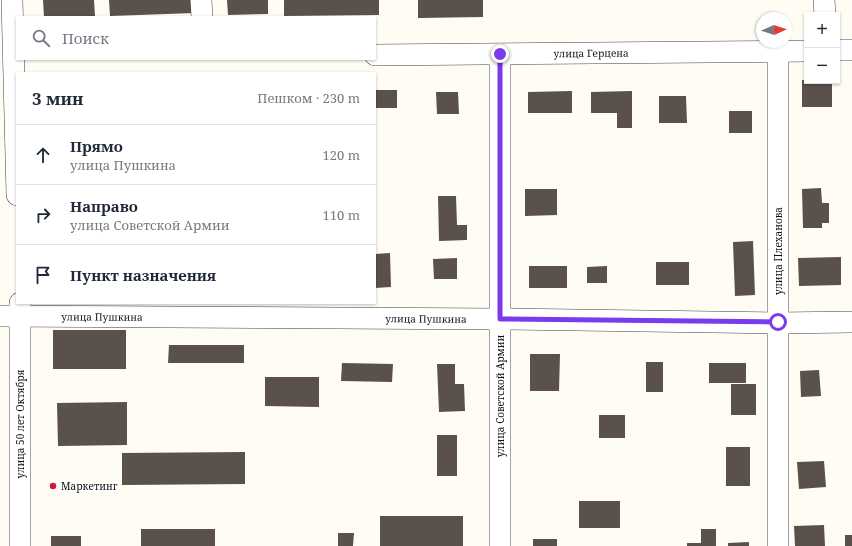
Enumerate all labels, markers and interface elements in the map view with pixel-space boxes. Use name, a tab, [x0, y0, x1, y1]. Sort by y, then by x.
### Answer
north arrow	[756, 12, 792, 48]
map controls	[804, 12, 840, 84]
button: +	[804, 12, 840, 48]
search box	[16, 16, 376, 60]
icon: search	[30, 27, 52, 49]
text: Поиск	[62, 28, 109, 48]
route end	[491, 45, 509, 63]
street label: улица Герцена	[553, 46, 629, 60]
button: −	[804, 48, 840, 84]
text: 3 мин	[32, 87, 84, 110]
text: Пешком · 230 m	[257, 89, 360, 107]
text: Прямо	[70, 136, 123, 156]
icon: ahead	[32, 144, 54, 166]
text: 120 m	[323, 146, 360, 164]
text: улица Пушкина	[70, 156, 176, 174]
text: Направо	[70, 196, 138, 216]
icon: right	[32, 204, 54, 226]
text: 110 m	[323, 206, 360, 224]
street label: улица Плеханова	[771, 207, 785, 295]
text: улица Советской Армии	[70, 216, 230, 234]
icon: arrive	[32, 264, 54, 286]
text: Пункт назначения	[70, 265, 216, 285]
street label: улица Пушкина	[61, 309, 143, 324]
street label: улица Пушкина	[385, 311, 467, 326]
route start	[769, 313, 787, 331]
street label: улица Советской Армии	[493, 334, 507, 457]
street label: улица 50 лет Октября	[13, 369, 27, 478]
place label: Маркетинг	[61, 479, 118, 493]
marker: Маркетинг	[48, 481, 58, 491]

